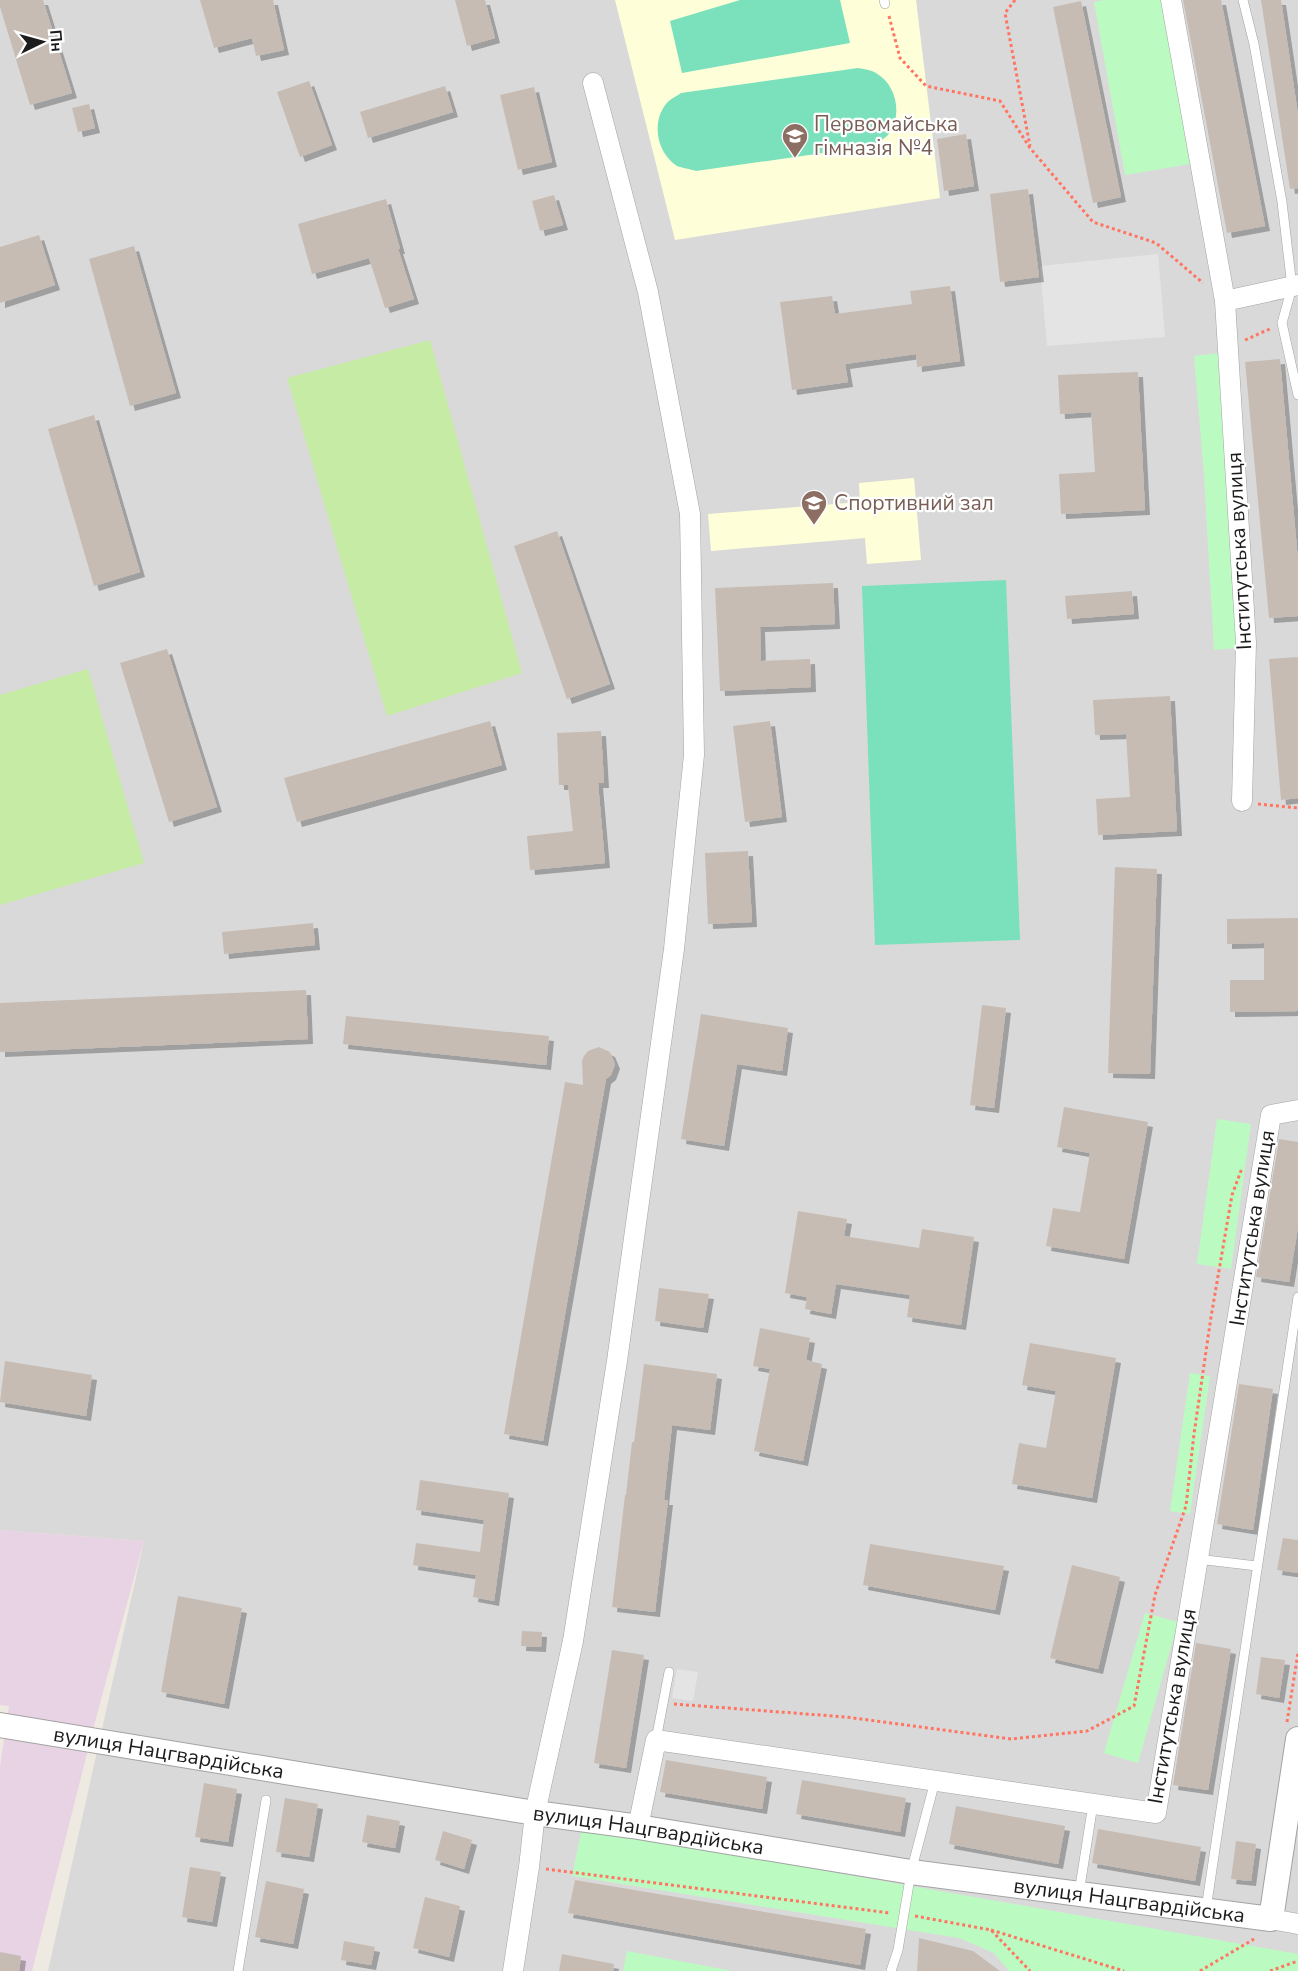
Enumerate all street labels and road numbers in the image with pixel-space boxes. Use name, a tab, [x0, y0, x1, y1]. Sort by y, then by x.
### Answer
street label: Інститутська вулиця	[1220, 451, 1258, 651]
street label: Інститутська вулиця	[1223, 1128, 1281, 1328]
street label: Інститутська вулиця	[1141, 1606, 1203, 1806]
street label: вулиця Нацгвардійська	[51, 1720, 286, 1785]
street label: вулиця Нацгвардійська	[531, 1799, 766, 1862]
street label: вулиця Нацгвардійська	[1012, 1872, 1247, 1929]

